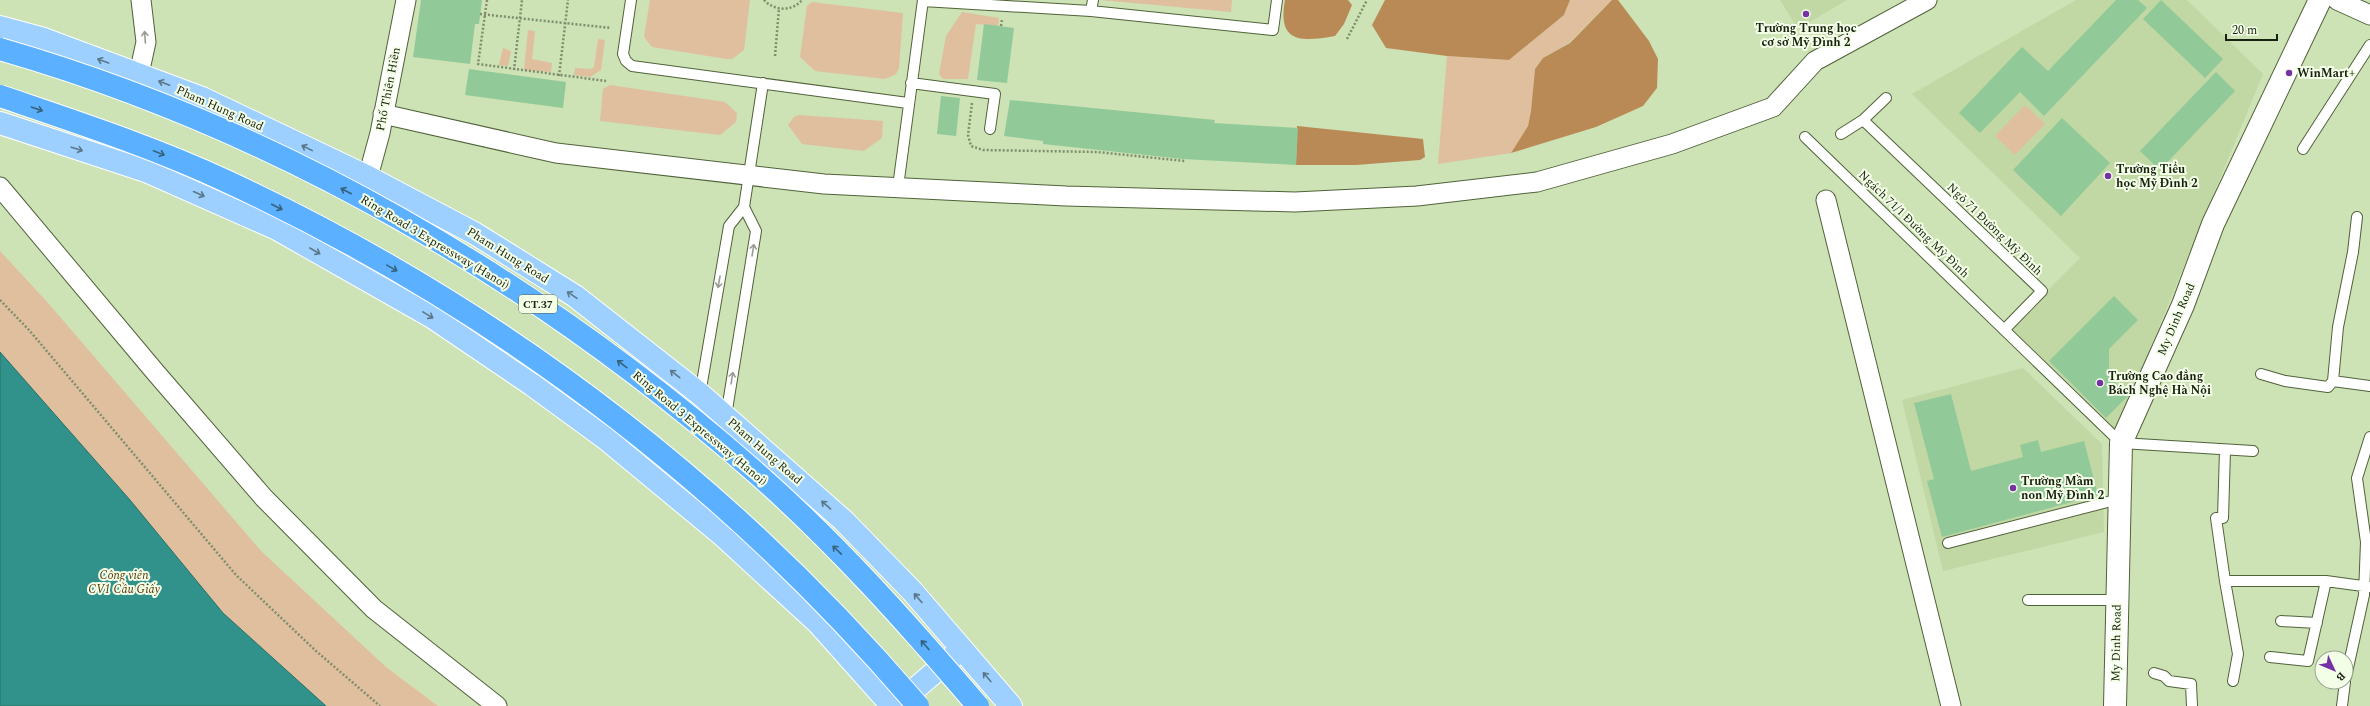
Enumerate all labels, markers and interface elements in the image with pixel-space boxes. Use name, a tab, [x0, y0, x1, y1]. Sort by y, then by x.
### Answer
marker: Trường Trung học cơ sở Mỹ Đình 2	[1801, 9, 1811, 19]
scale bar	[2226, 16, 2277, 42]
place label: Trường Trung học cơ sở Mỹ Đình 2	[1756, 19, 1857, 52]
text: 20 m	[2232, 21, 2257, 40]
one-way arrow	[141, 31, 148, 44]
street label: Phố Thiên Hiền	[371, 46, 406, 133]
one-way arrow	[97, 56, 109, 64]
place label: WinMart+	[2297, 64, 2355, 83]
marker: WinMart+	[2284, 68, 2294, 78]
one-way arrow	[158, 79, 170, 87]
street label: Pham Hung Road	[173, 81, 267, 136]
one-way arrow	[31, 105, 43, 113]
one-way arrow	[302, 144, 314, 151]
one-way arrow	[71, 145, 83, 153]
one-way arrow	[153, 150, 165, 158]
place label: Trường Tiểu học Mỹ Đình 2	[2116, 160, 2198, 193]
street label: Ngách 71/1 Đường Mỹ Đình	[1854, 166, 1973, 283]
marker: Trường Tiểu học Mỹ Đình 2	[2103, 171, 2113, 181]
street label: Ngõ 71 Đường Mỹ Đình	[1942, 178, 2047, 280]
one-way arrow	[341, 187, 353, 194]
street label: Ring Road 3 Expressway (Hanoi)	[357, 190, 513, 295]
one-way arrow	[192, 191, 204, 198]
one-way arrow	[271, 204, 283, 211]
street label: Pham Hung Road	[463, 223, 553, 288]
one-way arrow	[749, 244, 757, 257]
one-way arrow	[309, 247, 321, 255]
one-way arrow	[386, 264, 398, 272]
one-way arrow	[715, 275, 723, 288]
street label: My Dinh Road	[2153, 280, 2200, 359]
one-way arrow	[567, 291, 578, 299]
road number: CT.37	[519, 295, 557, 313]
one-way arrow	[422, 312, 434, 320]
one-way arrow	[616, 360, 627, 368]
street label: Ring Road 3 Expressway (Hanoi)	[628, 366, 771, 491]
place label: Trường Cao đẳng Bách Nghệ Hà Nội	[2108, 367, 2211, 400]
one-way arrow	[670, 370, 681, 379]
one-way arrow	[728, 372, 736, 385]
marker: Trường Cao đẳng Bách Nghệ Hà Nội	[2095, 378, 2105, 388]
street label: Pham Hung Road	[723, 413, 806, 489]
place label: Trường Mầm non Mỹ Đình 2	[2021, 472, 2105, 505]
marker: Trường Mầm non Mỹ Đình 2	[2008, 483, 2018, 493]
one-way arrow	[821, 501, 832, 510]
one-way arrow	[831, 545, 842, 554]
park label: Công viên CV1 Cầu Giấy	[88, 566, 160, 599]
one-way arrow	[914, 593, 923, 603]
street label: My Dinh Road	[2106, 604, 2127, 682]
one-way arrow	[921, 639, 930, 650]
north arrow	[2314, 650, 2354, 690]
text: B	[2332, 668, 2350, 685]
one-way arrow	[982, 672, 991, 682]

